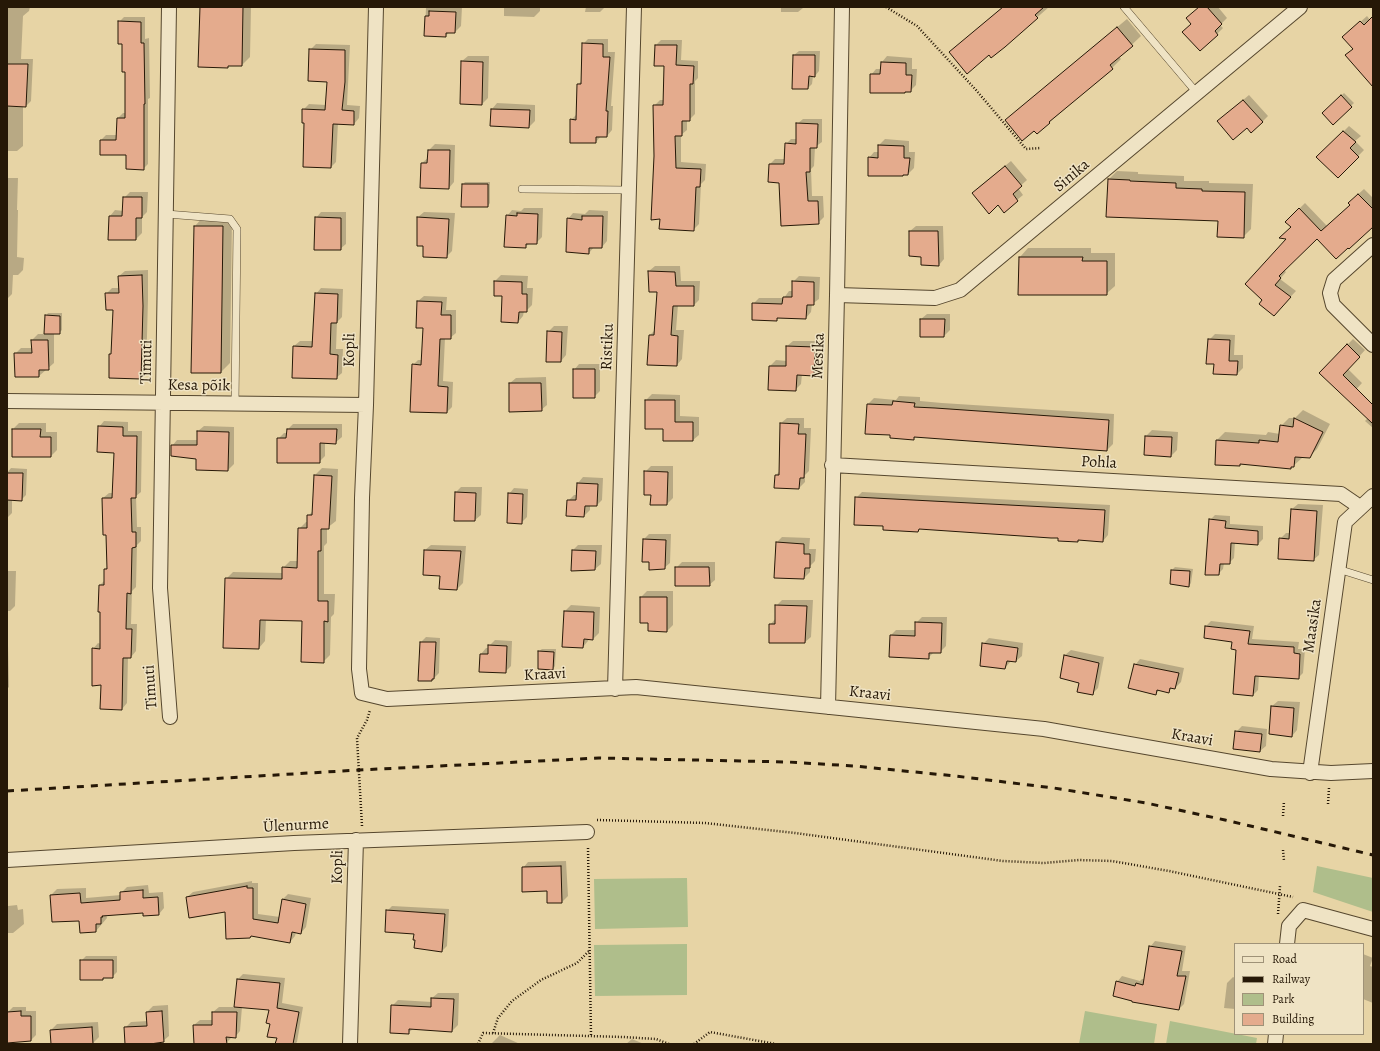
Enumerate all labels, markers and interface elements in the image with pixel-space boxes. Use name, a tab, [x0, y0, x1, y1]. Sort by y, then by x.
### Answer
street label: Sinika	[1050, 155, 1094, 197]
street label: Ristiku	[598, 323, 618, 371]
street label: Mesika	[809, 332, 829, 380]
street label: Kopli	[340, 333, 360, 367]
street label: Timuti	[137, 340, 157, 384]
street label: Kesa põik	[168, 376, 230, 396]
street label: Pohla	[1081, 452, 1117, 474]
street label: Maasika	[1300, 598, 1326, 654]
street label: Timuti	[140, 664, 162, 710]
street label: Kraavi	[523, 664, 567, 686]
street label: Kraavi	[848, 682, 892, 706]
street label: Kraavi	[1170, 725, 1214, 751]
street label: Ülenurme	[263, 815, 329, 837]
street label: Kopli	[328, 850, 348, 884]
legend	[1234, 943, 1364, 1035]
text: Road	[1272, 951, 1297, 967]
text: Railway	[1272, 971, 1310, 987]
text: Park	[1272, 991, 1295, 1007]
text: Building	[1272, 1011, 1314, 1027]

